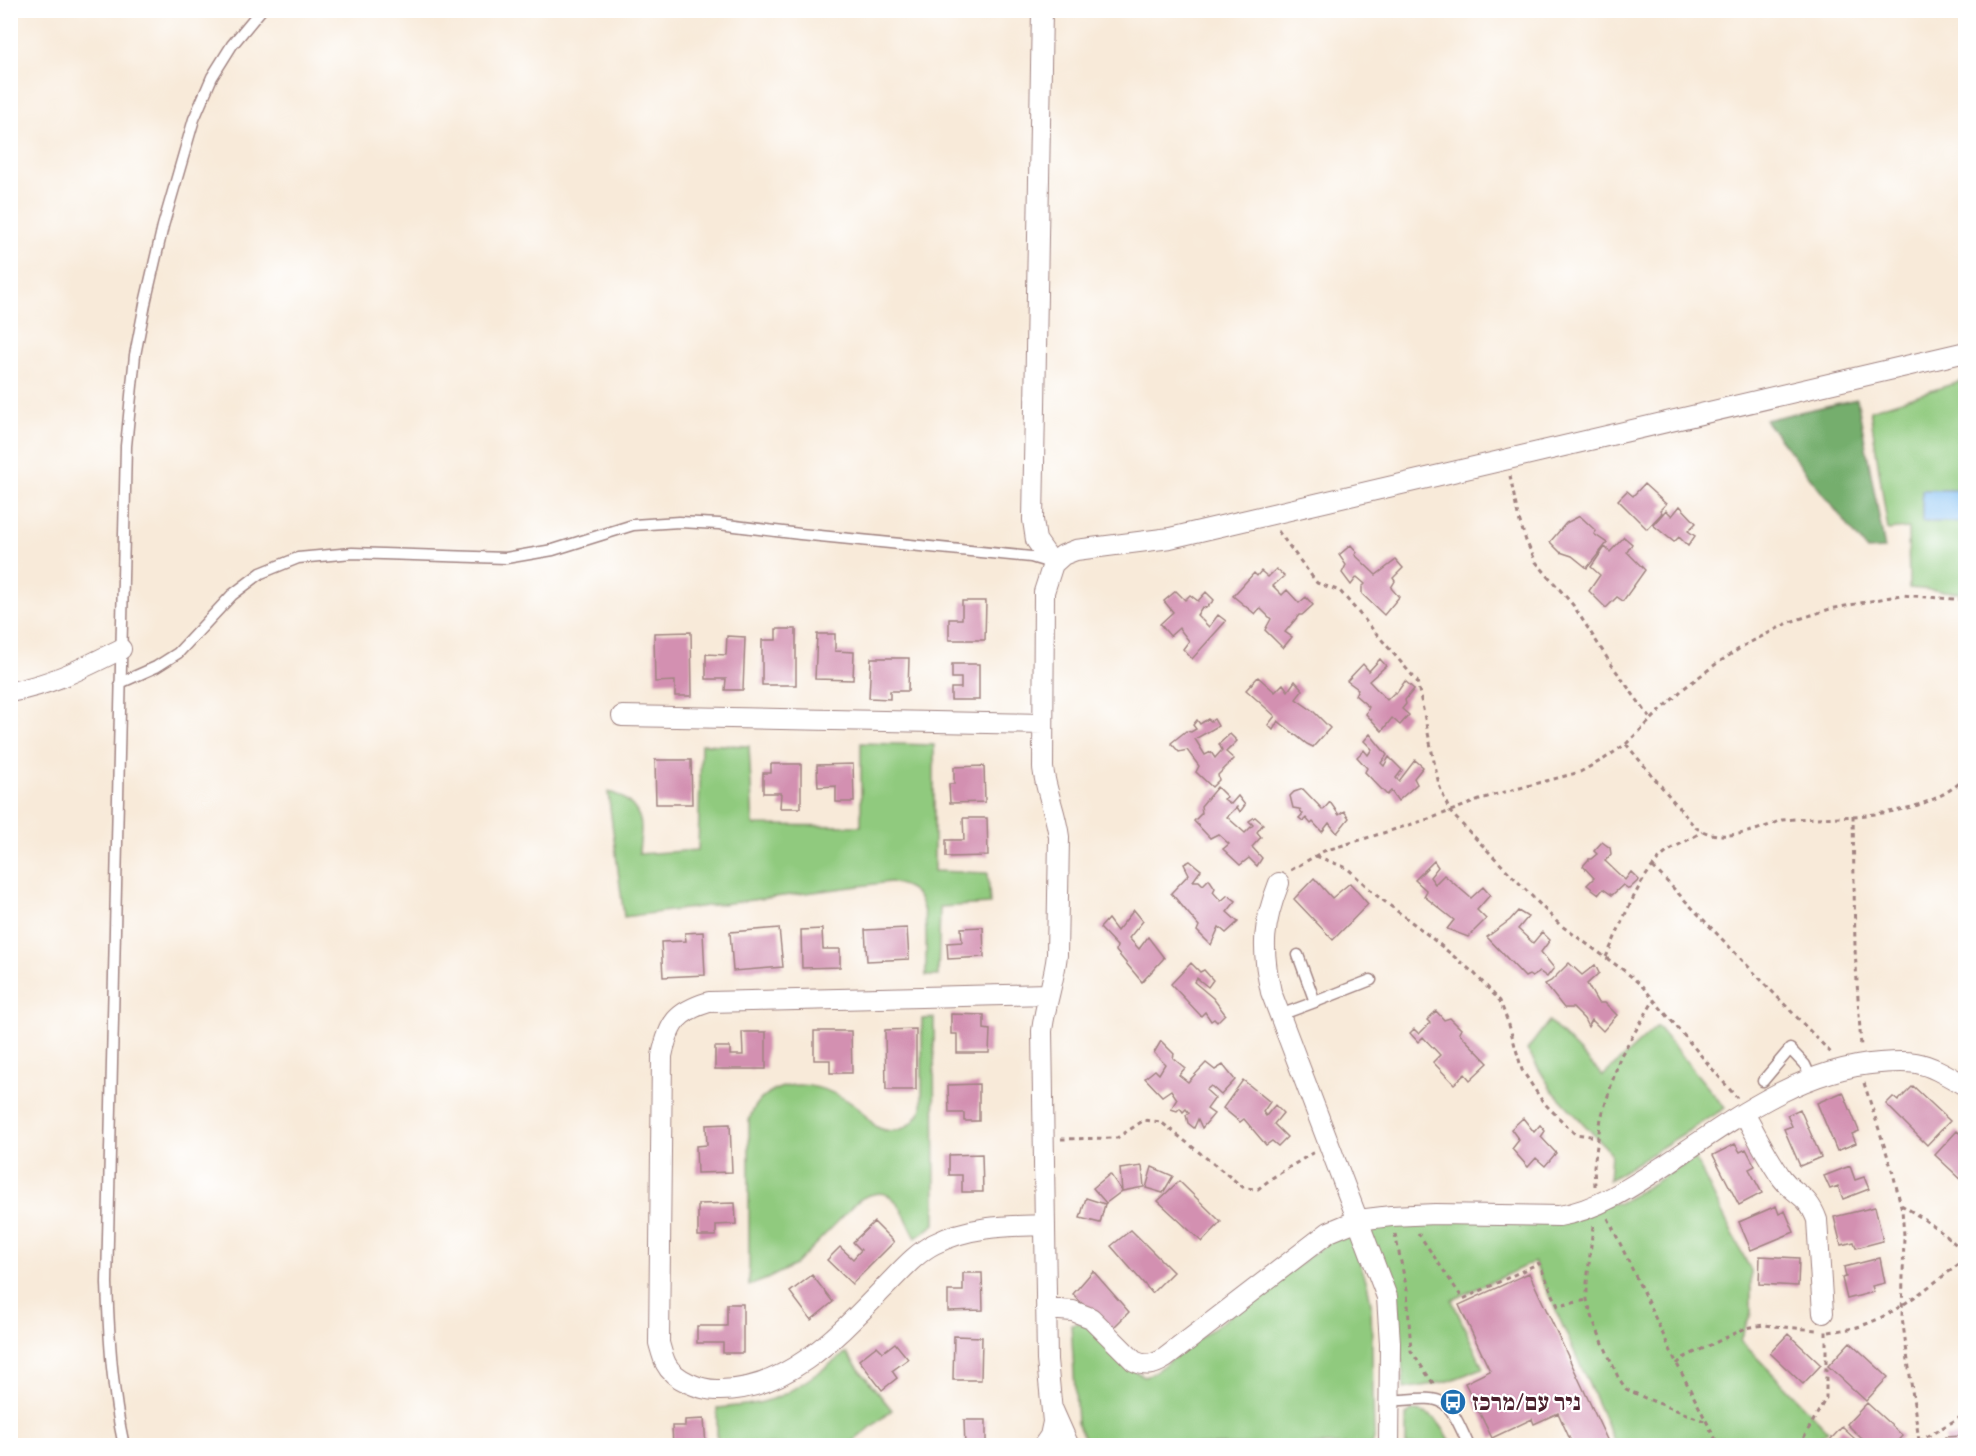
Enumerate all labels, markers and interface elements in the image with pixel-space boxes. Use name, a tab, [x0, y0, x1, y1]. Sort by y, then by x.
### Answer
bus stop icon: ניר עם/מרכז	[1438, 1387, 1468, 1417]
place label: ניר עם/מרכז	[1472, 1387, 1581, 1421]

